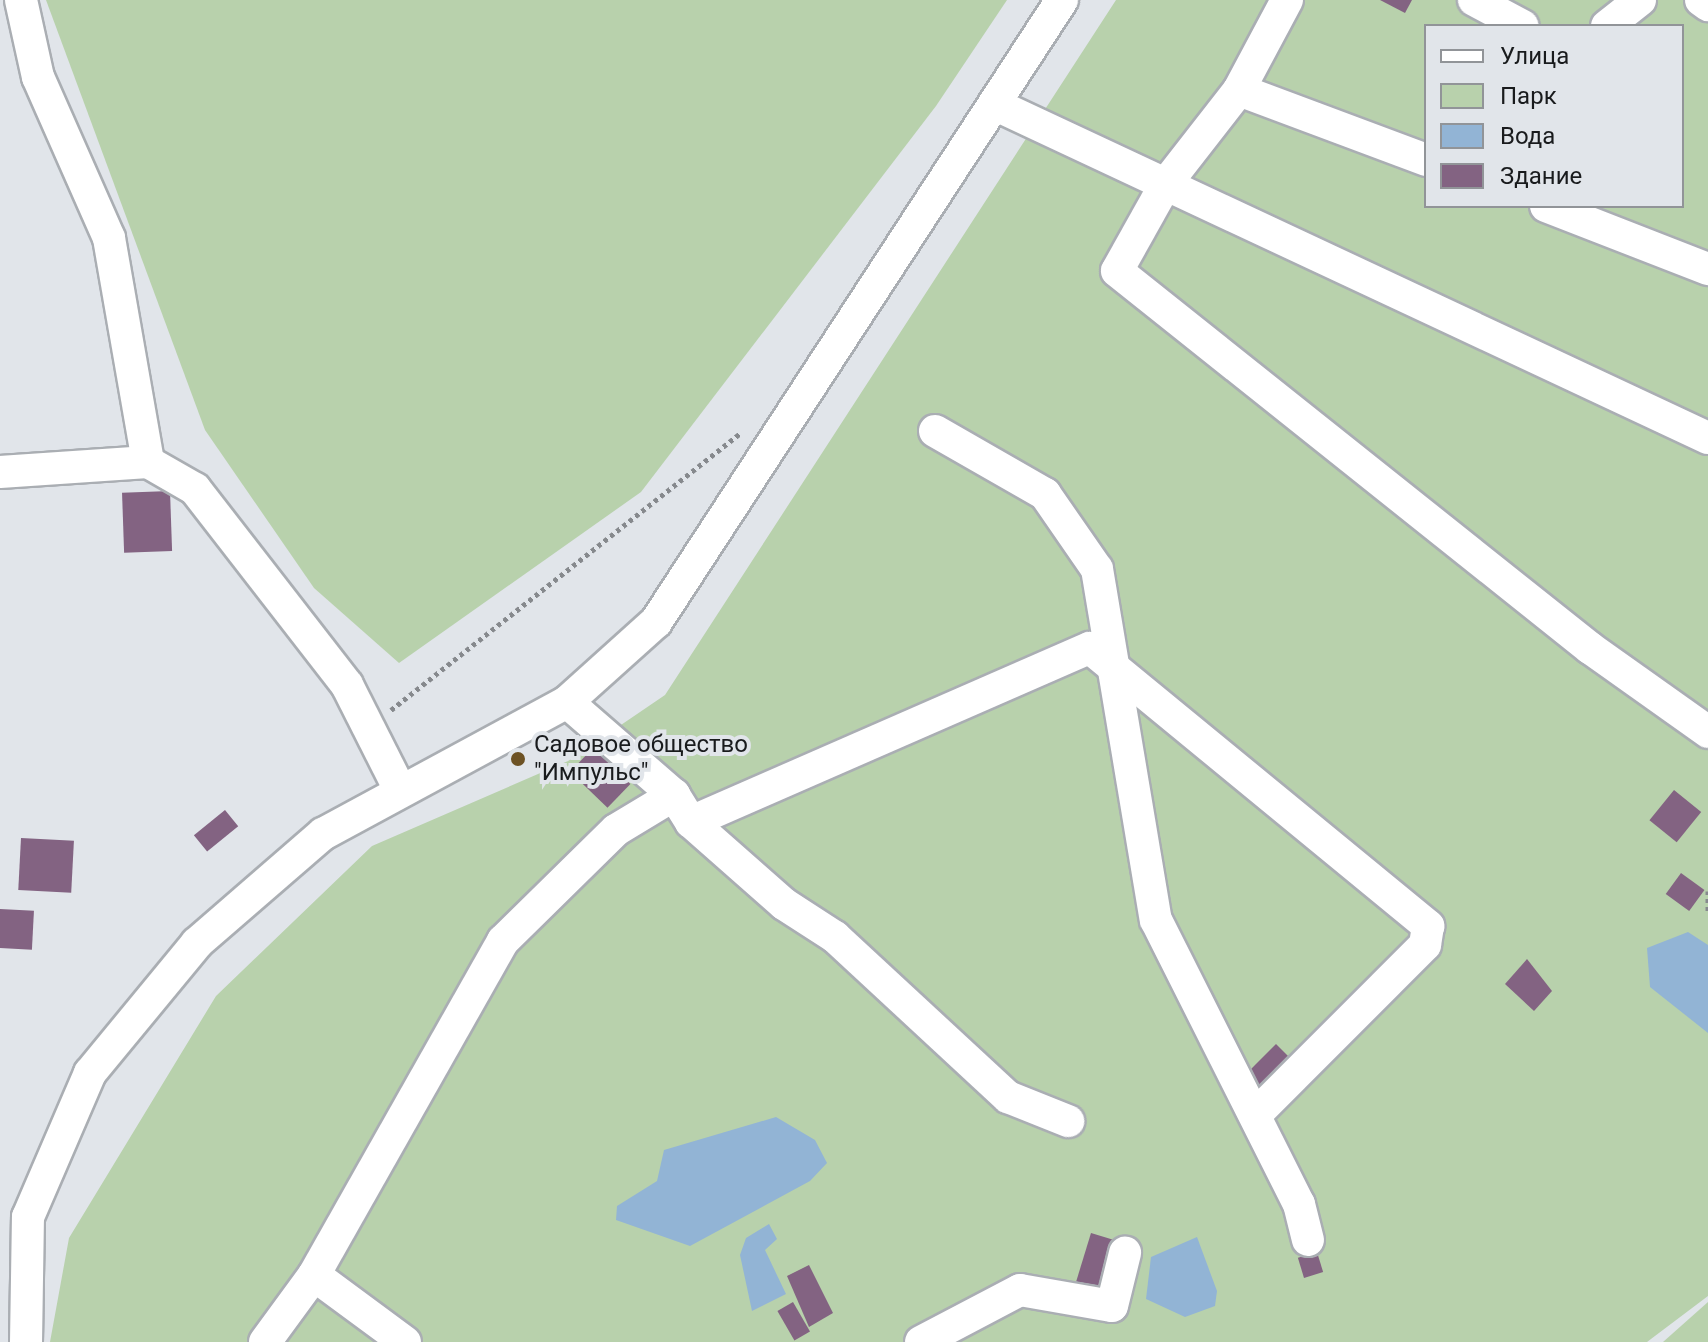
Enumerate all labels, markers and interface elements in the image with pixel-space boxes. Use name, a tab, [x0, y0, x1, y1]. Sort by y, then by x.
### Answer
legend	[1424, 24, 1684, 208]
text: Улица	[1500, 42, 1569, 70]
text: Парк	[1500, 82, 1557, 110]
text: Вода	[1500, 122, 1555, 150]
text: Здание	[1500, 162, 1582, 190]
place label: Садовое общество "Импульс"	[534, 731, 748, 787]
marker: Садовое общество "Импульс"	[509, 750, 527, 768]

